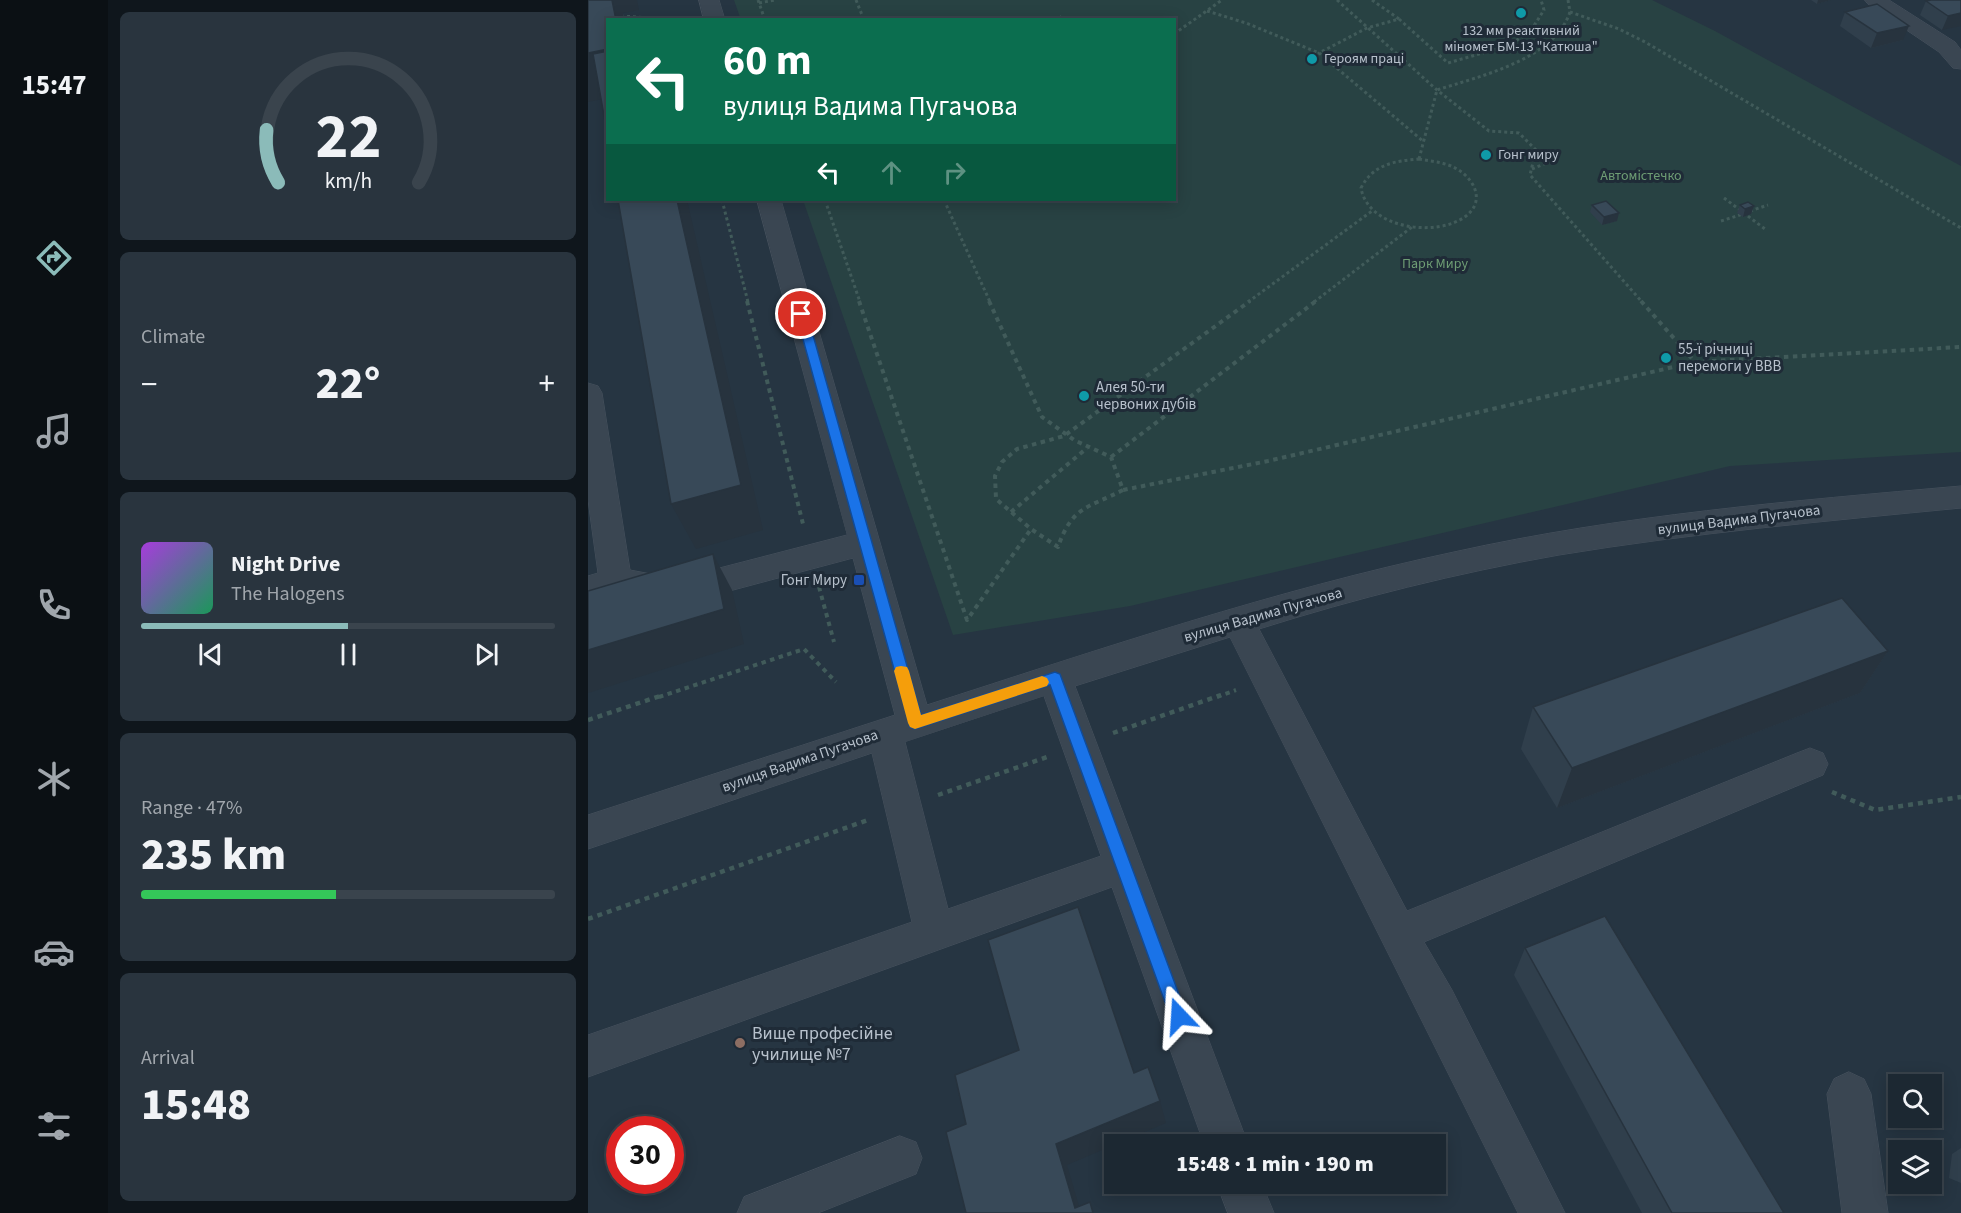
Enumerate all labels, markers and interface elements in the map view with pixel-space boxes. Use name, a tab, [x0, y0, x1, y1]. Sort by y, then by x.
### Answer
marker: 132 мм реактивний міномет БМ-13 "Катюша"	[1514, 6, 1528, 20]
place label: 132 мм реактивний міномет БМ-13 "Катюша"	[1444, 21, 1598, 57]
text: 60 m	[723, 31, 812, 91]
icon: left	[624, 42, 702, 120]
place label: Героям працi	[1324, 49, 1404, 69]
marker: Героям працi	[1305, 52, 1319, 66]
text: 15:47	[21, 66, 87, 105]
text: вулиця Вадима Пугачова	[723, 87, 1018, 126]
text: 22	[315, 93, 381, 182]
place label: Гонг миру	[1498, 145, 1559, 165]
marker: Гонг миру	[1479, 148, 1493, 162]
icon: left	[812, 156, 845, 189]
icon: ahead	[875, 156, 908, 189]
icon: right	[938, 156, 971, 189]
text: km/h	[324, 166, 372, 197]
park label: Автомістечко	[1600, 166, 1682, 186]
icon: directions	[33, 237, 75, 279]
park label: Парк Миру	[1402, 254, 1468, 274]
pin	[775, 288, 826, 339]
icon: arrive	[784, 297, 817, 330]
text: Climate	[141, 323, 205, 351]
place label: 55-ї річниці перемоги у ВВВ	[1678, 339, 1781, 377]
marker: 55-ї річниці перемоги у ВВВ	[1659, 351, 1673, 365]
text: 22°	[316, 352, 380, 416]
text: −	[141, 361, 157, 408]
text: +	[539, 361, 555, 408]
place label: Алея 50-ти червоних дубів	[1096, 377, 1197, 415]
marker: Алея 50-ти червоних дубів	[1077, 389, 1091, 403]
icon: music	[33, 410, 75, 452]
street label: вулиця Вадима Пугачова	[1656, 500, 1822, 540]
text: Night Drive	[231, 548, 340, 580]
place label: Гонг Миру	[781, 570, 847, 591]
marker: Гонг Миру	[852, 573, 866, 587]
text: The Halogens	[231, 580, 345, 608]
street label: вулиця Вадима Пугачова	[1181, 582, 1345, 648]
icon: phone	[33, 584, 75, 626]
icon: previous	[194, 638, 227, 671]
icon: pause	[332, 638, 365, 671]
icon: next	[470, 638, 503, 671]
street label: вулиця Вадима Пугачова	[719, 724, 881, 798]
icon: climate	[33, 758, 75, 800]
text: Range · 47%	[141, 794, 242, 822]
text: 235 km	[141, 823, 286, 887]
icon: car	[33, 931, 75, 973]
position arrow	[1147, 984, 1211, 1048]
place label: Вище професійне училище №7	[752, 1021, 893, 1067]
marker: Вище професійне училище №7	[733, 1036, 747, 1050]
text: Arrival	[141, 1044, 195, 1072]
text: 15:48	[141, 1073, 251, 1137]
map controls	[1888, 1074, 1942, 1194]
button: search	[1888, 1074, 1942, 1128]
icon: filters	[33, 1105, 75, 1147]
speed limit sign: 30	[606, 1116, 684, 1194]
button: layers	[1888, 1140, 1942, 1194]
text: 15:48 · 1 min · 190 m	[1176, 1148, 1374, 1180]

